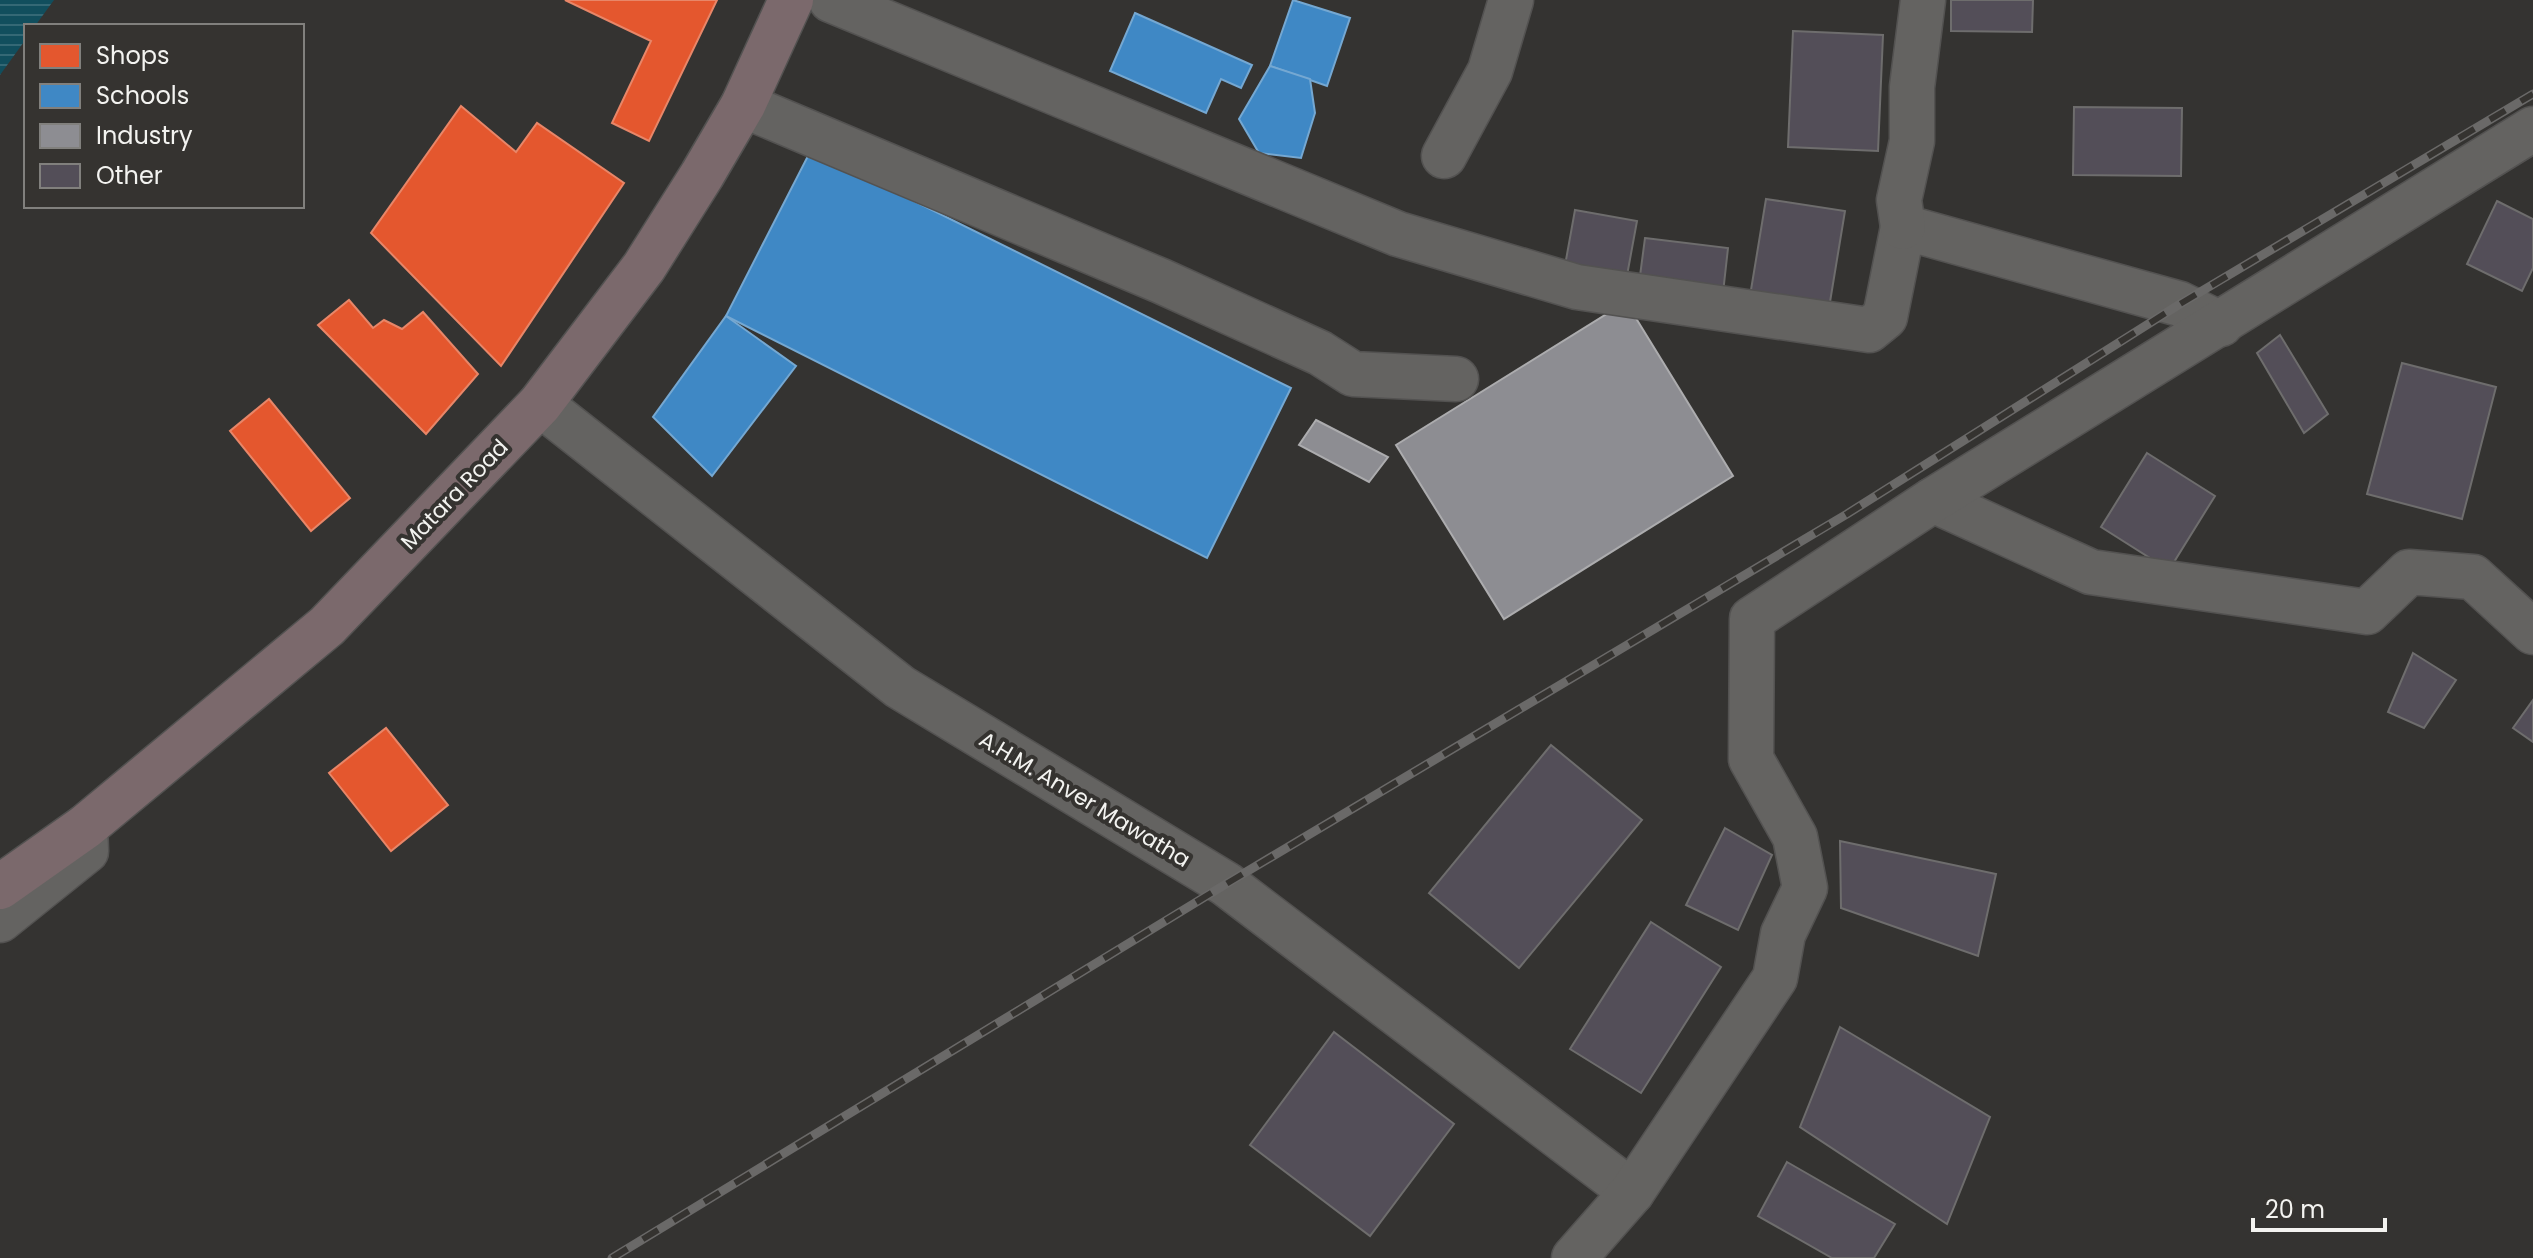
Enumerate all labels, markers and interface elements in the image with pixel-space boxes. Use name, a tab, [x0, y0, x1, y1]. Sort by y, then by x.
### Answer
legend	[24, 24, 304, 208]
text: Shops	[96, 39, 170, 72]
text: Schools	[96, 79, 189, 112]
text: Industry	[96, 119, 193, 152]
text: Other	[96, 159, 163, 192]
street label: Matara Road	[394, 432, 515, 556]
street label: A.H.M. Anver Mawatha	[973, 724, 1196, 875]
scale bar	[2253, 1182, 2385, 1232]
text: 20 m	[2265, 1193, 2325, 1226]

